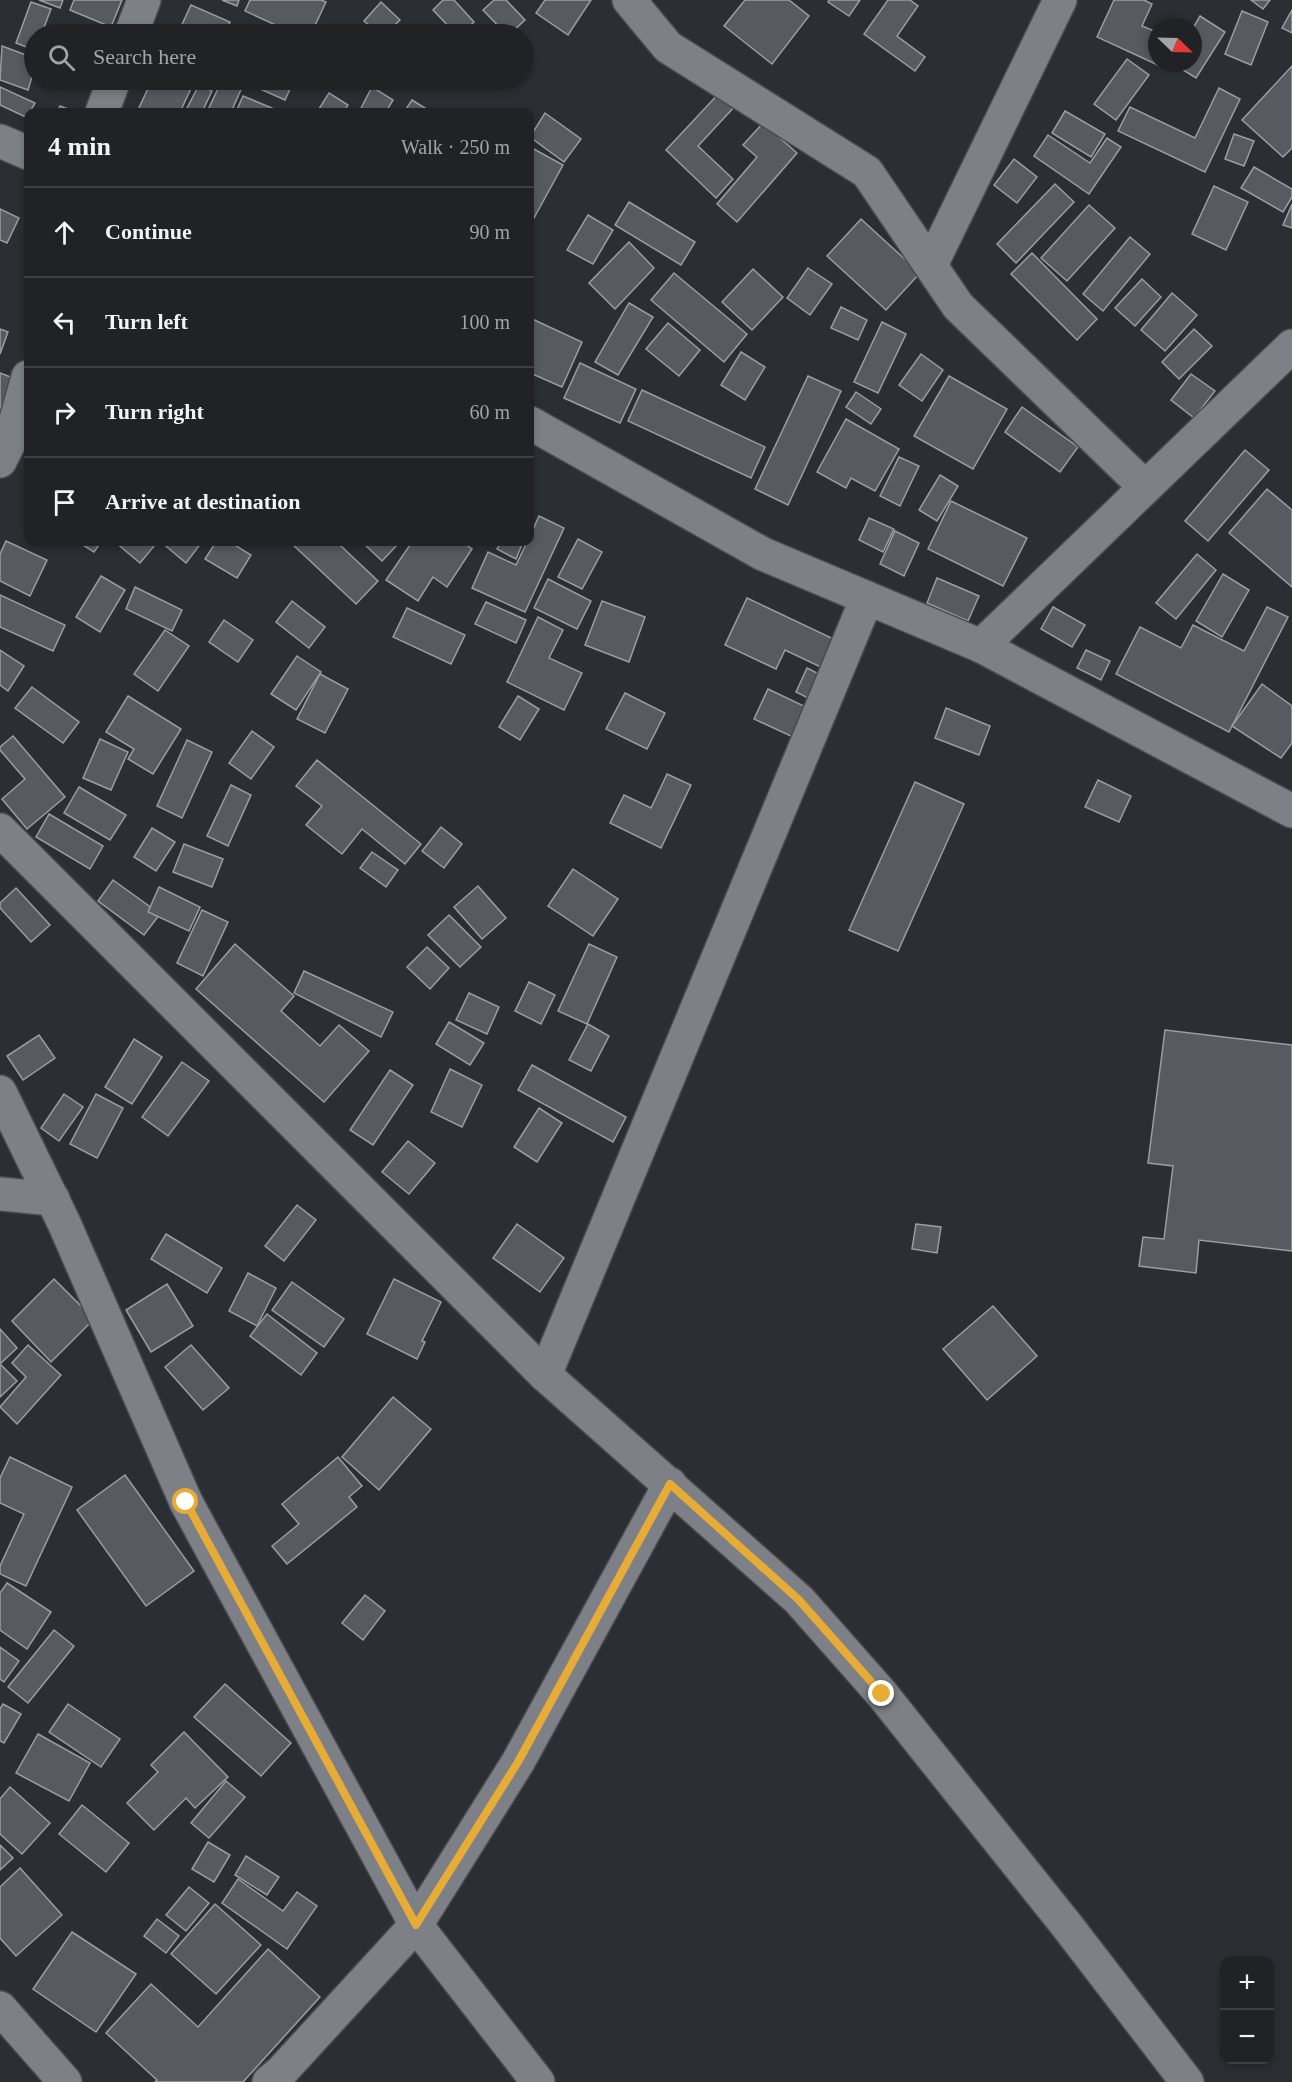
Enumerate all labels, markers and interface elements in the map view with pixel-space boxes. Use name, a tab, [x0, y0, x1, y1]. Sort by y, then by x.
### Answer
north arrow	[1148, 18, 1202, 72]
search box	[24, 24, 534, 90]
icon: search	[45, 41, 78, 74]
text: Search here	[93, 44, 196, 69]
text: 4 min	[48, 132, 111, 161]
text: Walk · 250 m	[401, 136, 510, 158]
icon: ahead	[48, 216, 81, 249]
text: Continue	[105, 219, 192, 244]
text: 90 m	[469, 221, 510, 243]
icon: left	[48, 306, 81, 339]
text: Turn left	[105, 309, 188, 334]
text: 100 m	[459, 311, 510, 333]
icon: right	[48, 396, 81, 429]
text: Turn right	[105, 399, 204, 424]
text: 60 m	[469, 401, 510, 423]
icon: arrive	[48, 486, 81, 519]
text: Arrive at destination	[105, 489, 301, 514]
route start	[172, 1488, 198, 1514]
route end	[868, 1680, 894, 1706]
map controls	[1220, 1956, 1274, 2064]
button: +	[1220, 1956, 1274, 2010]
button: −	[1220, 2010, 1274, 2064]

